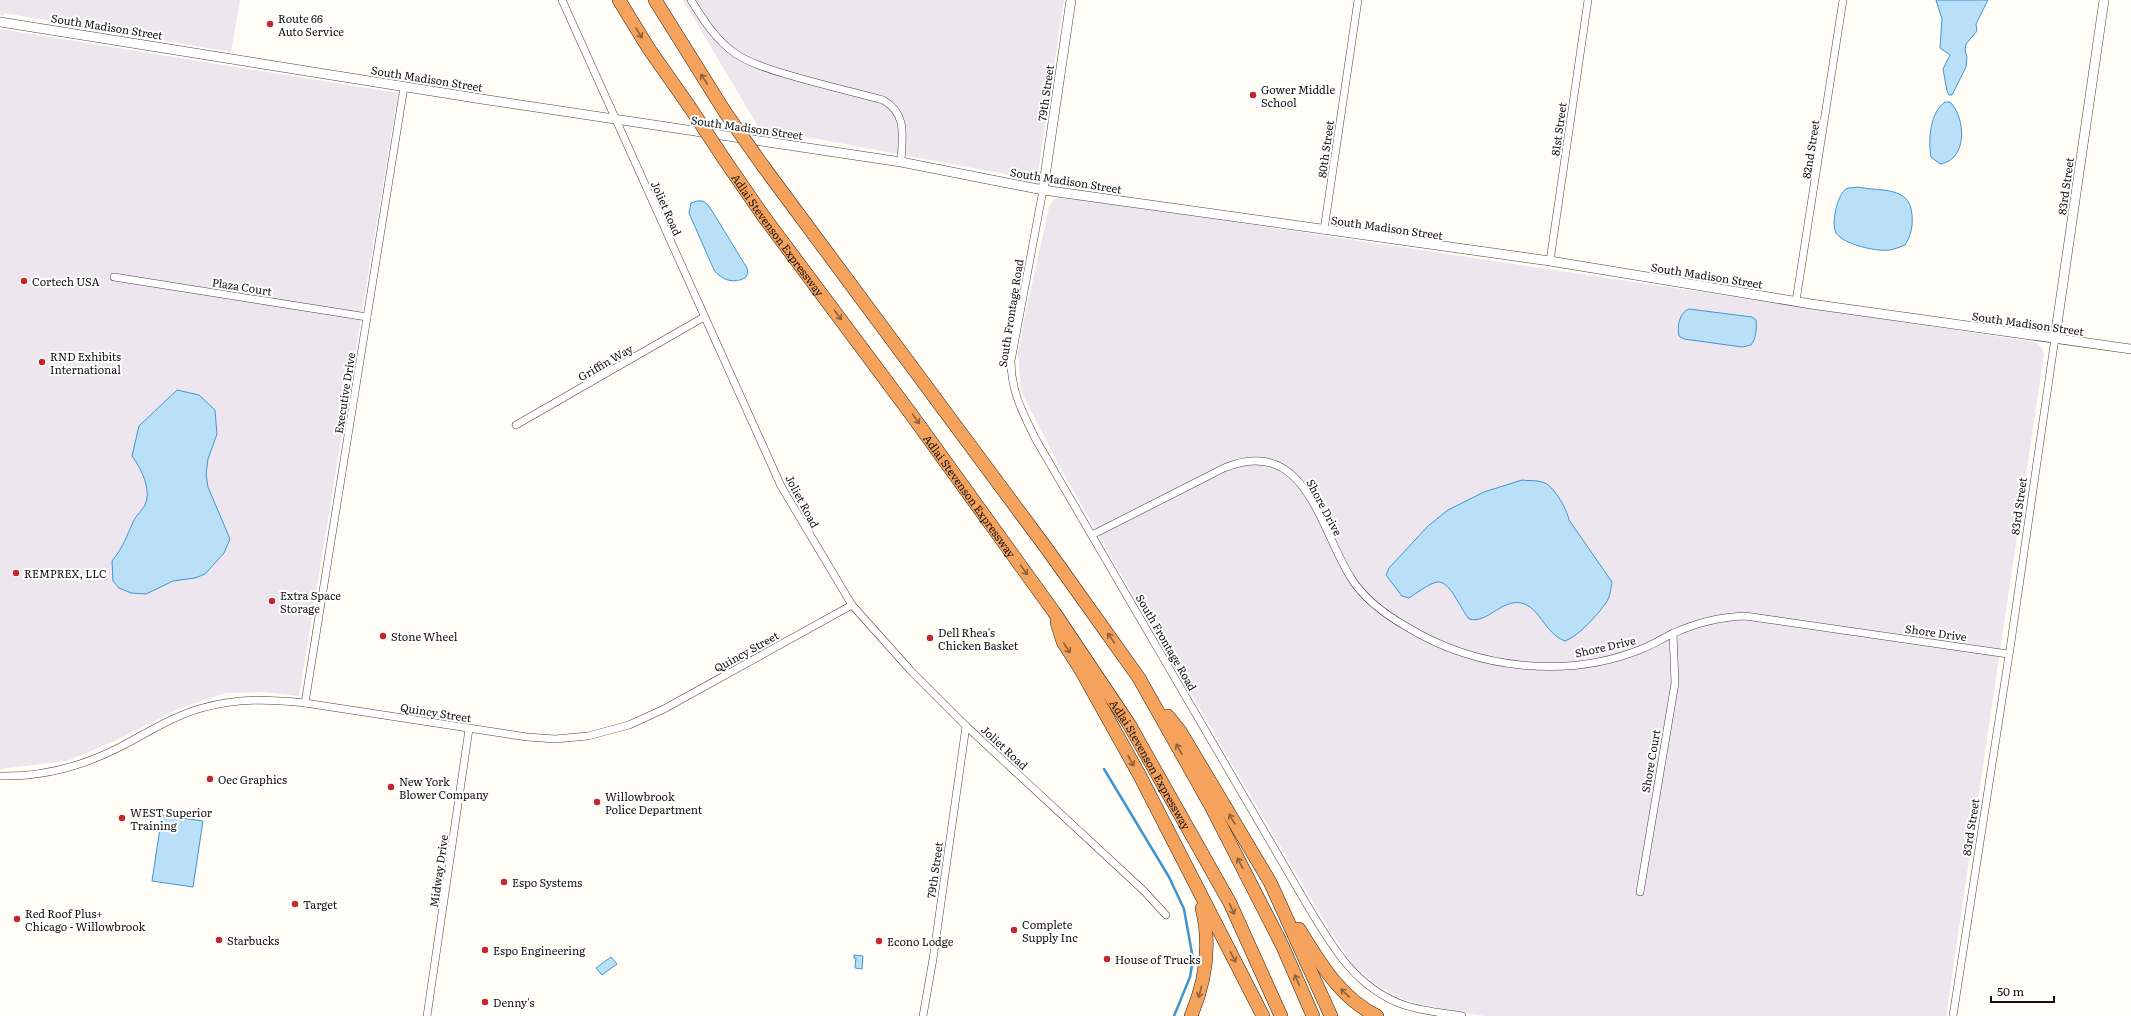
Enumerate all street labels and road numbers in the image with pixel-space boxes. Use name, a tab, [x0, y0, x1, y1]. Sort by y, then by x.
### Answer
street label: South Madison Street	[50, 9, 165, 43]
street label: South Madison Street	[370, 61, 485, 95]
street label: 79th Street	[1033, 63, 1057, 122]
street label: 81st Street	[1546, 101, 1570, 157]
street label: South Madison Street	[690, 111, 805, 143]
street label: 82nd Street	[1797, 118, 1823, 179]
street label: 80th Street	[1313, 119, 1337, 179]
street label: 83rd Street	[2053, 156, 2077, 216]
street label: South Madison Street	[1009, 163, 1124, 197]
street label: Adlai Stevenson Expressway	[728, 170, 829, 300]
street label: Joliet Road	[648, 178, 686, 238]
street label: South Madison Street	[1330, 211, 1445, 243]
street label: South Frontage Road	[994, 258, 1026, 368]
street label: South Madison Street	[1650, 258, 1765, 292]
street label: Plaza Court	[211, 273, 274, 299]
street label: South Madison Street	[1971, 307, 2086, 339]
street label: Griffin Way	[575, 340, 636, 384]
street label: Executive Drive	[330, 351, 358, 435]
street label: Adlai Stevenson Expressway	[920, 431, 1020, 561]
street label: Joliet Road	[782, 472, 824, 531]
street label: Shore Drive	[1303, 476, 1347, 538]
street label: 83rd Street	[2006, 476, 2030, 536]
street label: South Frontage Road	[1133, 591, 1201, 694]
street label: Shore Drive	[1904, 620, 1968, 644]
street label: Quincy Street	[711, 626, 782, 675]
street label: Shore Drive	[1573, 631, 1637, 661]
street label: Adlai Stevenson Expressway	[1107, 696, 1195, 833]
street label: Quincy Street	[399, 698, 473, 726]
street label: Joliet Road	[978, 721, 1032, 773]
street label: Shore Court	[1637, 728, 1664, 794]
street label: 83rd Street	[1958, 797, 1982, 857]
street label: Midway Drive	[425, 833, 451, 908]
street label: 79th Street	[922, 840, 946, 899]

